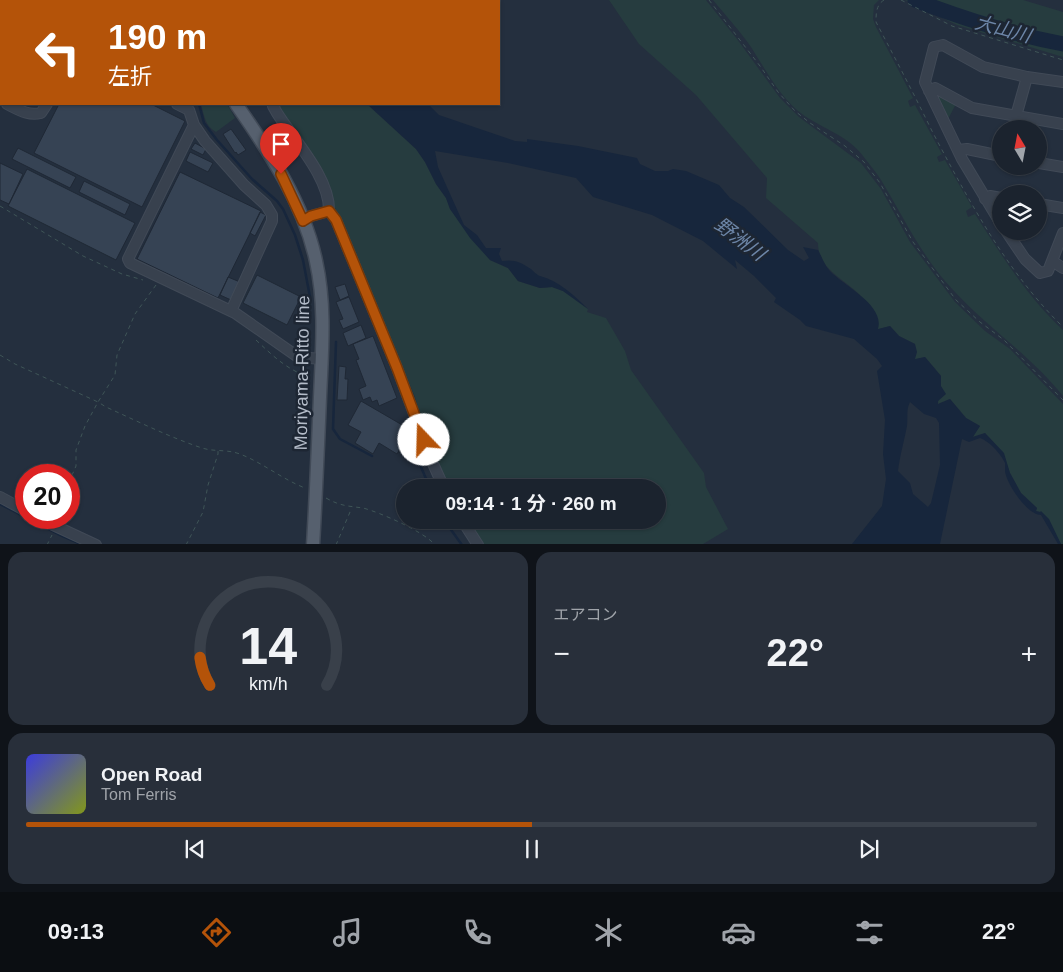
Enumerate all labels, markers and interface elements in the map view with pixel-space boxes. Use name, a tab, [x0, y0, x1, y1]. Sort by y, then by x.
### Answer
water label: 大山川	[973, 11, 1035, 47]
text: 190 m	[108, 17, 207, 56]
icon: left	[25, 20, 90, 85]
text: 左折	[108, 64, 152, 89]
north arrow	[992, 120, 1048, 175]
map controls	[992, 120, 1047, 240]
pin	[260, 123, 302, 174]
icon: arrive	[267, 130, 295, 158]
button: layers	[992, 185, 1047, 240]
water label: 野洲川	[711, 213, 771, 266]
street label: Moriyama-Ritto line	[291, 295, 313, 451]
position arrow	[397, 413, 449, 465]
speed limit sign: 20	[15, 464, 80, 529]
text: 09:14 · 1 分 · 260 m	[445, 493, 617, 514]
text: エアコン	[554, 606, 618, 623]
text: 14	[239, 617, 297, 675]
text: 22°	[767, 632, 824, 674]
text: −	[554, 638, 570, 669]
text: +	[1021, 638, 1037, 669]
text: km/h	[248, 674, 287, 694]
text: Open Road	[101, 764, 202, 785]
text: Tom Ferris	[101, 786, 177, 803]
icon: previous	[181, 835, 209, 863]
icon: pause	[518, 835, 546, 863]
icon: next	[855, 835, 883, 863]
icon: directions	[199, 915, 234, 950]
icon: music	[330, 915, 365, 950]
icon: phone	[460, 915, 495, 950]
icon: climate	[591, 915, 626, 950]
icon: car	[721, 915, 756, 950]
icon: filters	[852, 915, 887, 950]
text: 09:13	[48, 919, 104, 944]
text: 22°	[982, 919, 1015, 944]

